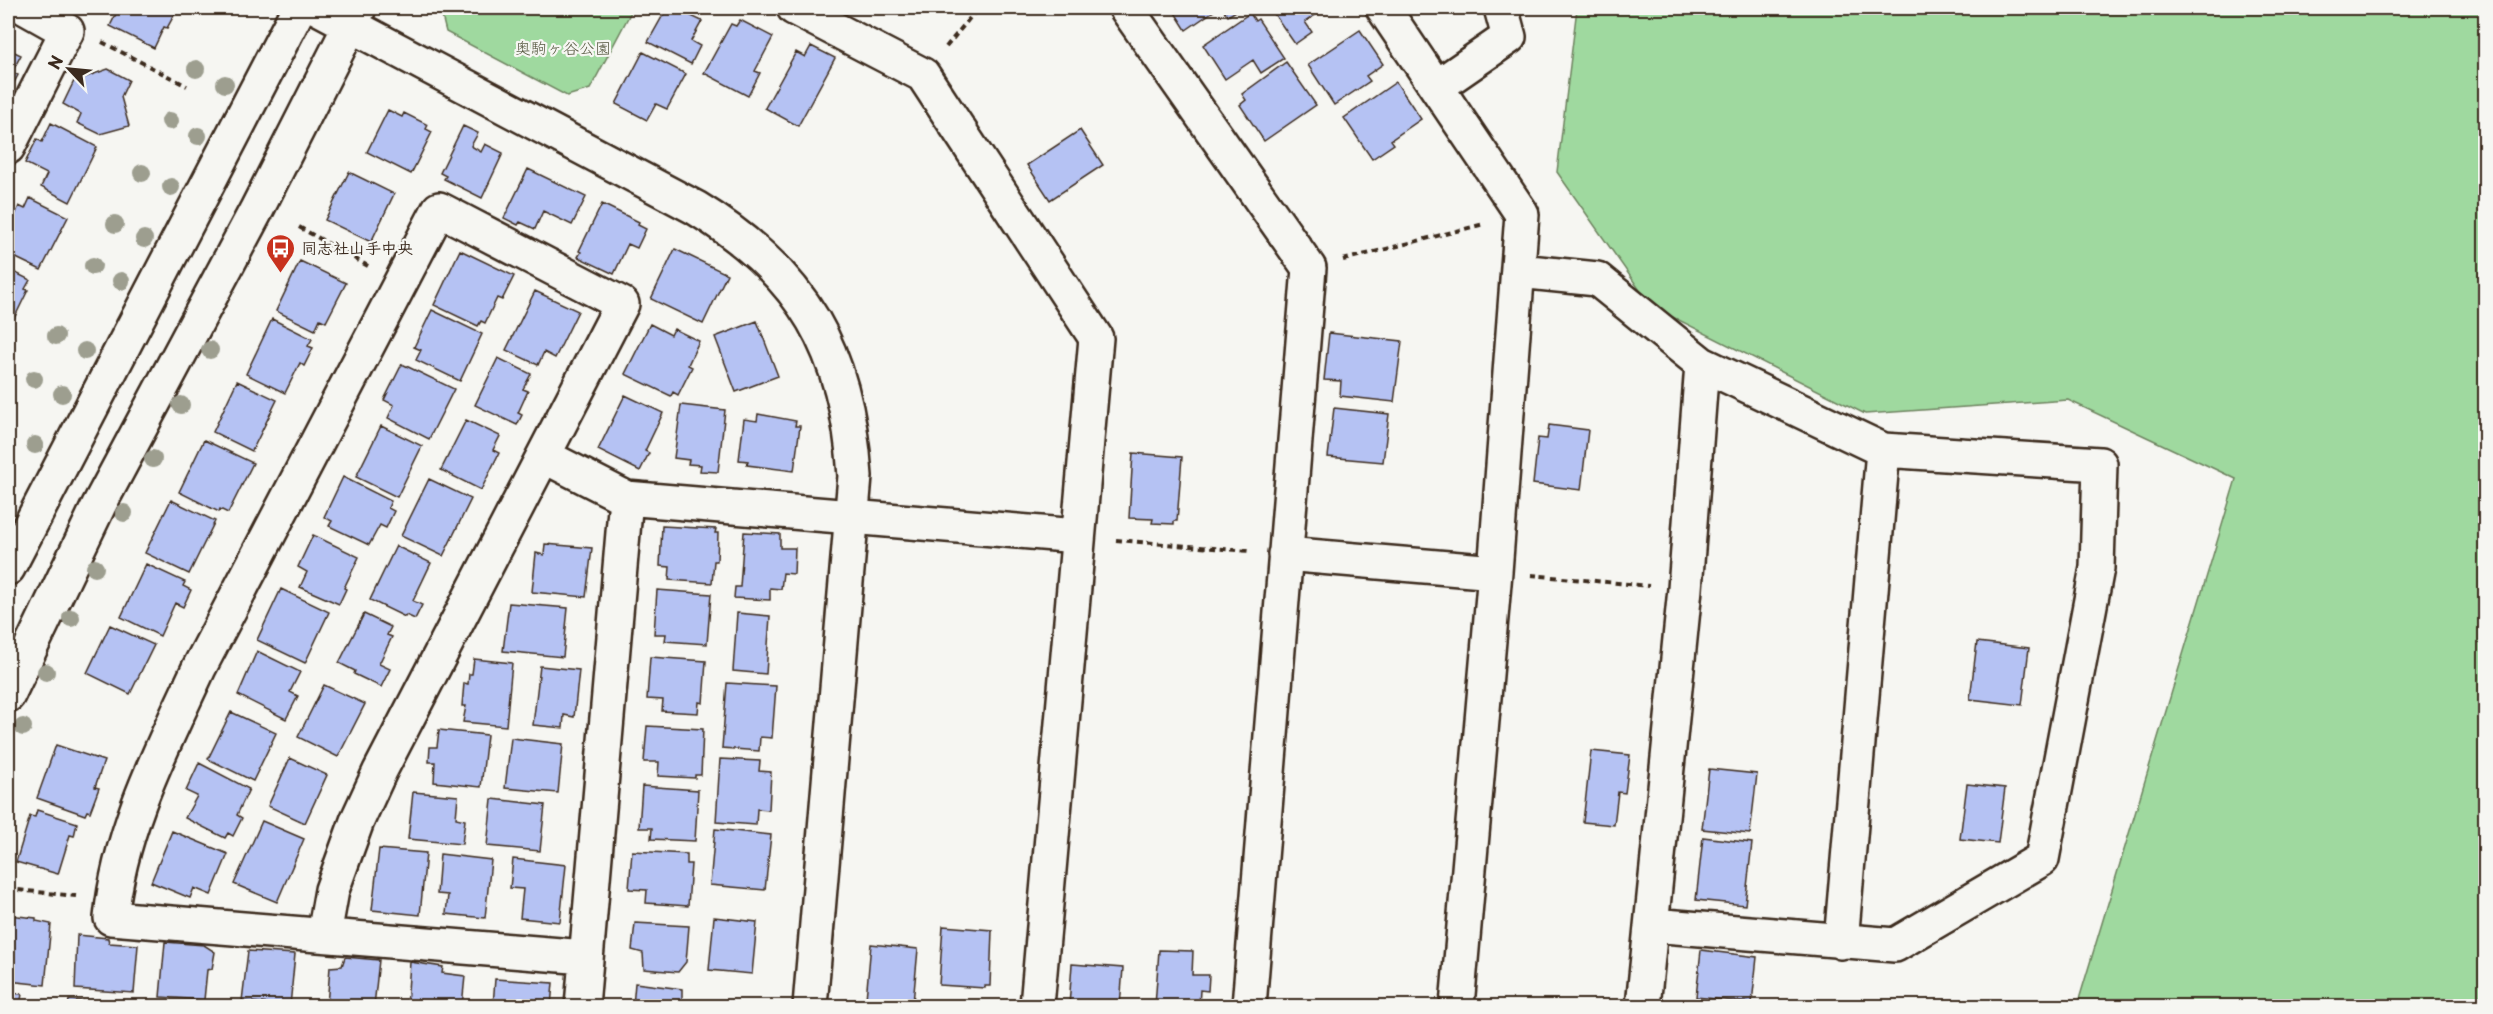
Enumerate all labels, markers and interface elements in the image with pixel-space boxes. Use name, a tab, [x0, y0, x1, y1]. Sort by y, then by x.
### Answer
park label: 奥駒ヶ谷公園	[515, 35, 611, 59]
north arrow	[39, 39, 99, 99]
text: N	[41, 51, 68, 73]
bus stop icon: 同志社山手中央	[264, 232, 296, 274]
place label: 同志社山手中央	[301, 235, 413, 259]

